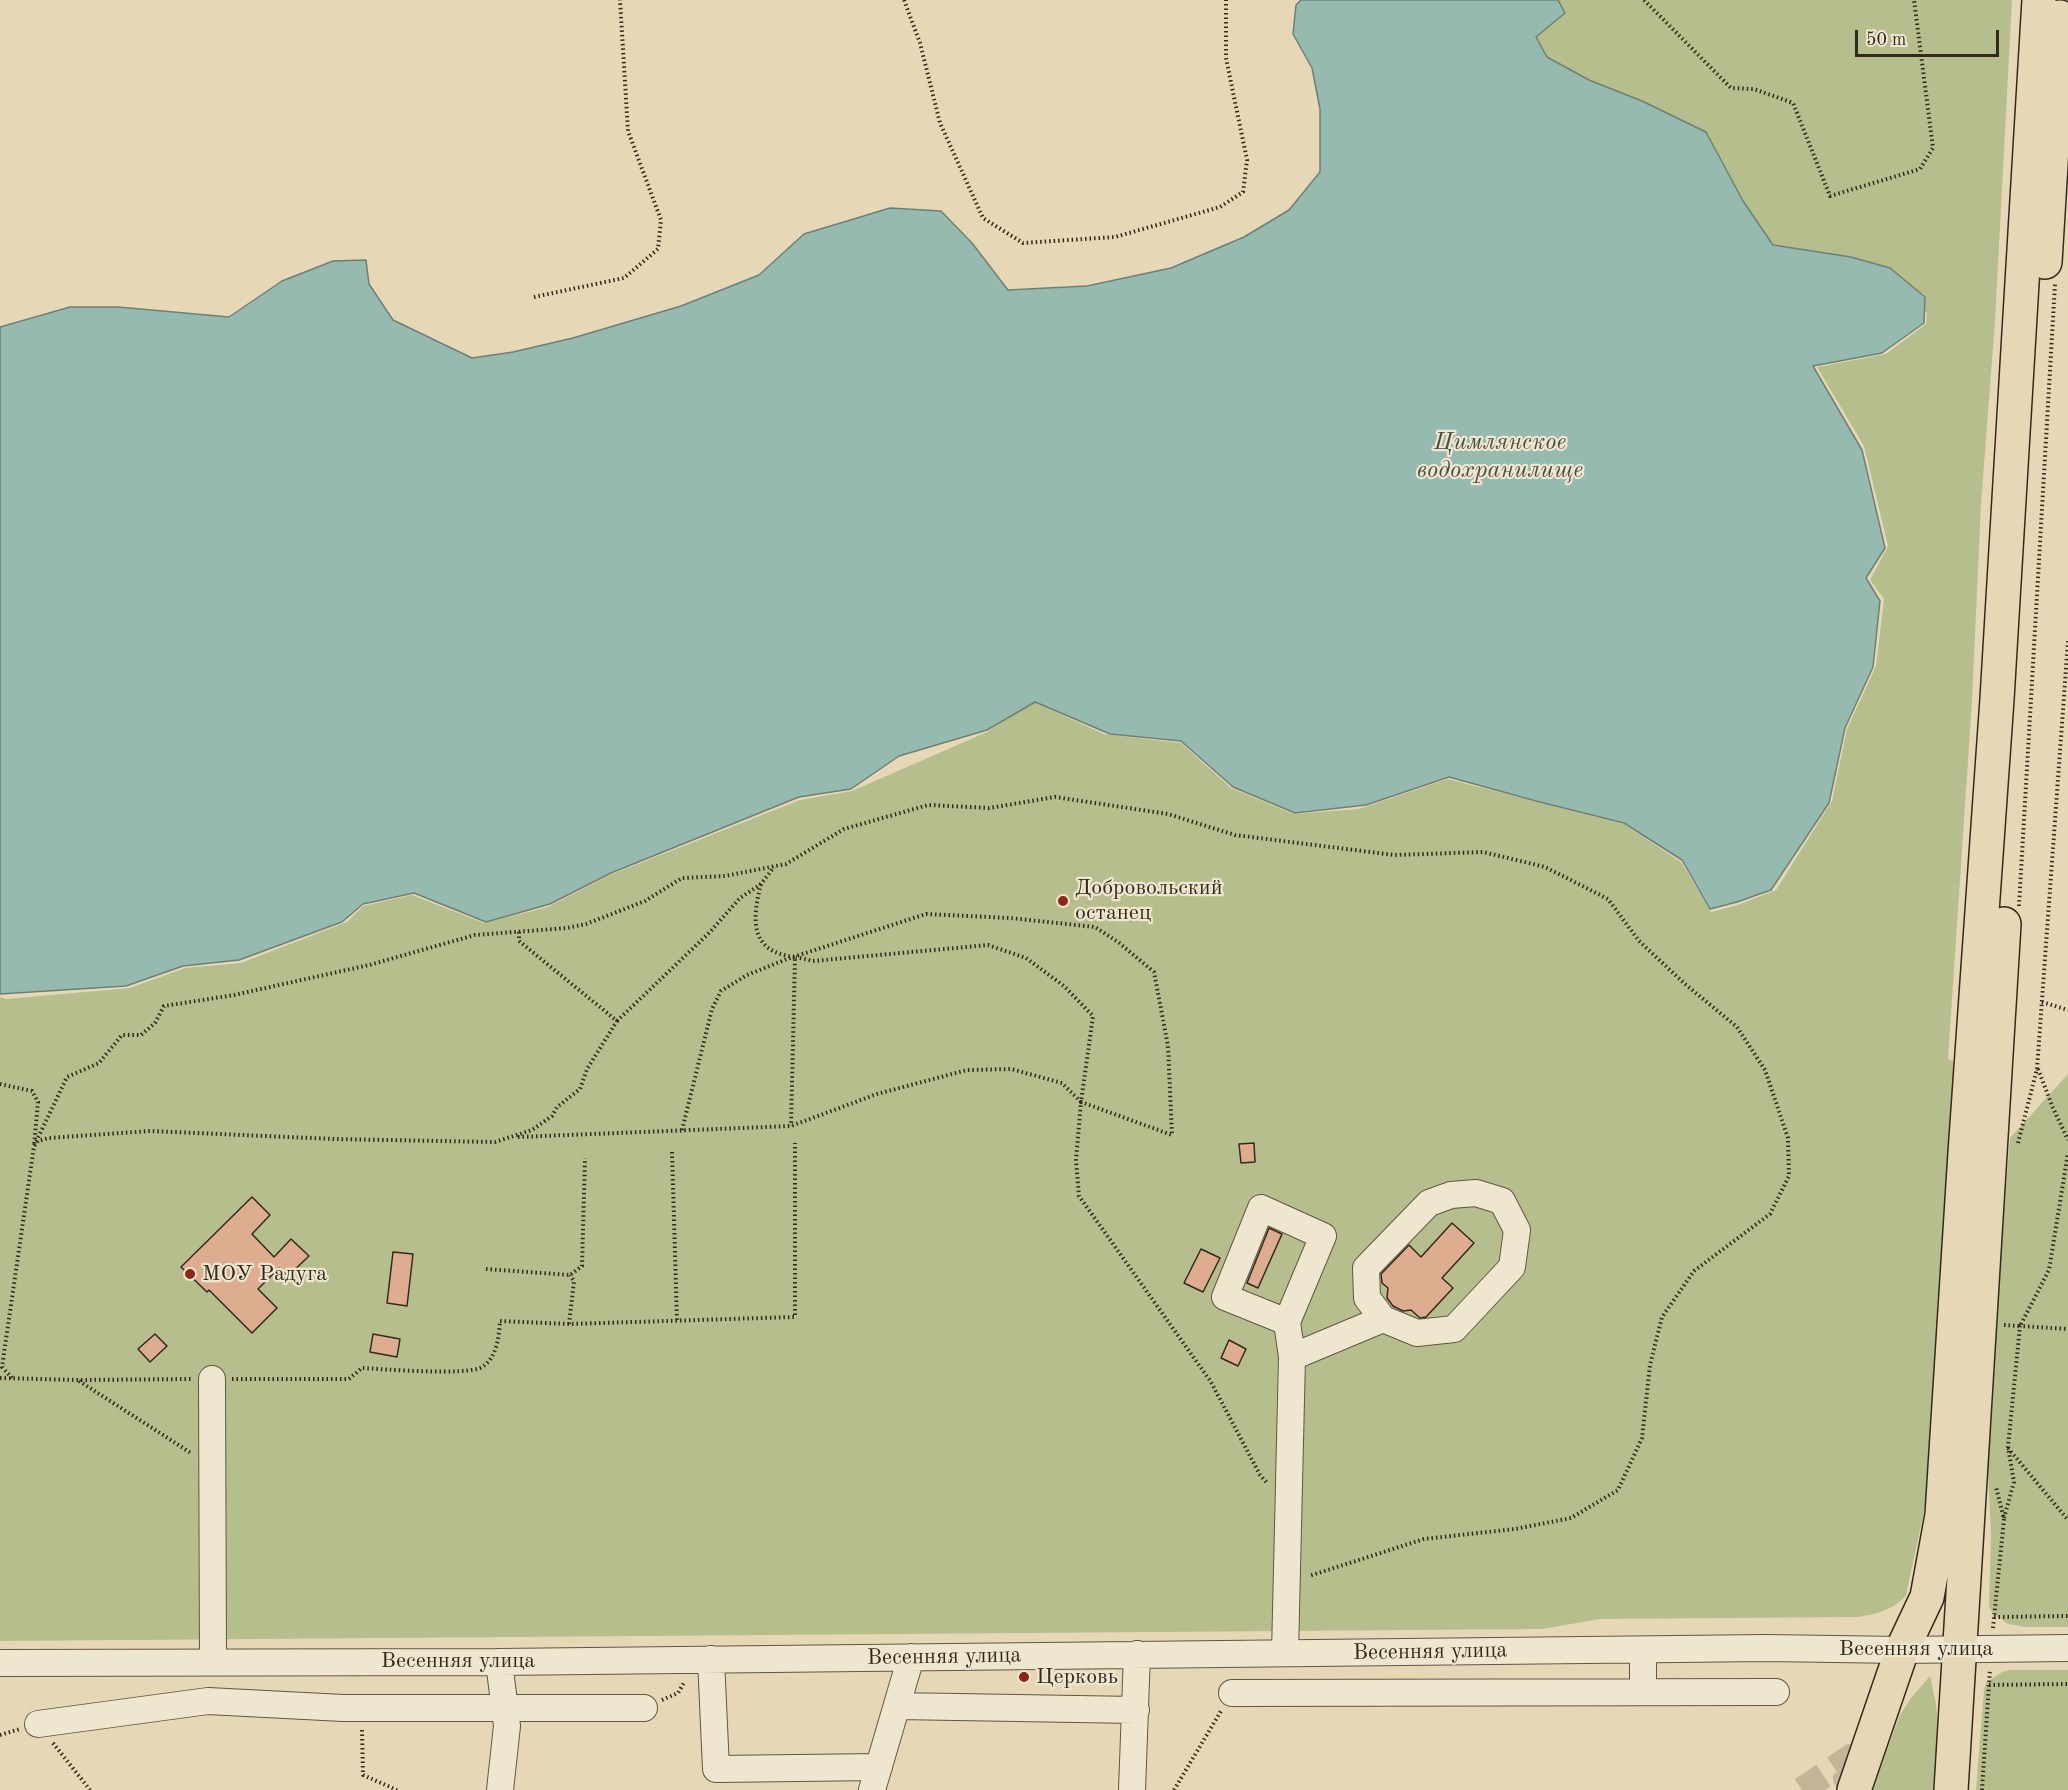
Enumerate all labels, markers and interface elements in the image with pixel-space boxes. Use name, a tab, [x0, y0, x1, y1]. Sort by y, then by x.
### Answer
scale bar	[1858, 18, 2002, 56]
text: 50 m	[1866, 31, 1906, 49]
water label: Цимлянское водохранилище	[1417, 429, 1583, 485]
place label: Добровольский останец	[1075, 875, 1223, 926]
marker: Добровольский останец	[1056, 894, 1070, 908]
place label: МОУ Радуга	[202, 1261, 327, 1287]
marker: МОУ Радуга	[183, 1267, 197, 1281]
street label: Весенняя улица	[1839, 1636, 1993, 1662]
street label: Весенняя улица	[1353, 1637, 1507, 1667]
street label: Весенняя улица	[867, 1642, 1021, 1672]
street label: Весенняя улица	[381, 1648, 535, 1674]
place label: Церковь	[1036, 1664, 1118, 1690]
marker: Церковь	[1017, 1670, 1031, 1684]

